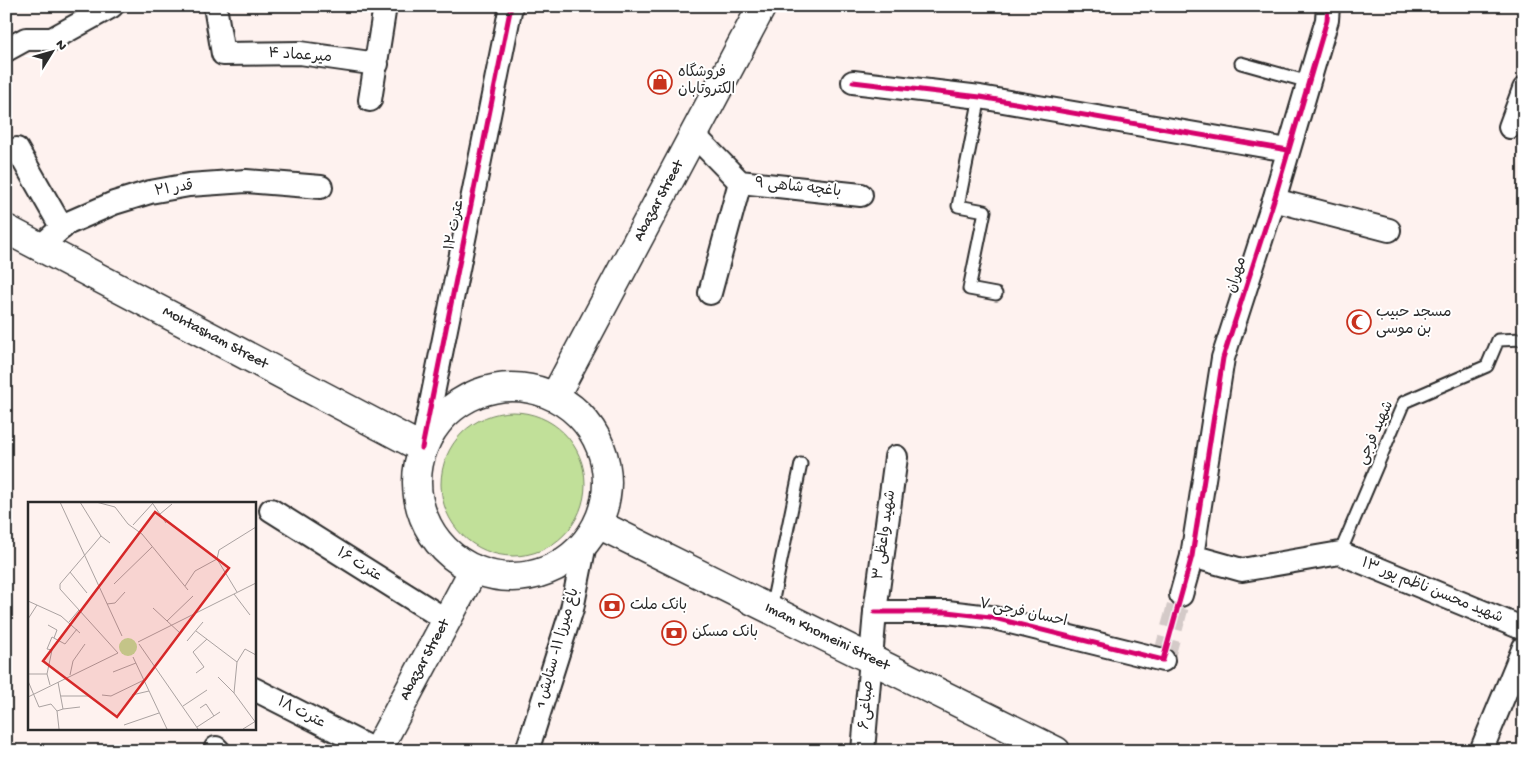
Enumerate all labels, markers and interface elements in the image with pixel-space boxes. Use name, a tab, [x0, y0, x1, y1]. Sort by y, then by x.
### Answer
north arrow	[28, 28, 78, 78]
text: N	[51, 37, 70, 54]
street label: میرعماد ۴	[268, 45, 332, 67]
place label: فروشگاه الکتروتابان	[678, 62, 735, 99]
shop icon: فروشگاه الکتروتابان	[647, 69, 673, 95]
street label: Abazar Street	[630, 156, 689, 244]
street label: باغچه شاهی ۹	[754, 175, 842, 201]
street label: قدر ۲۱	[153, 177, 195, 201]
street label: عترت ۱۲	[441, 198, 469, 252]
street label: مهران	[1223, 255, 1251, 295]
street label: Mohtasham Street	[159, 303, 272, 374]
place label: مسجد حبیب بن موسی	[1376, 304, 1452, 339]
mosque icon: مسجد حبیب بن موسی	[1346, 309, 1372, 335]
street label: شهید فرجی	[1354, 398, 1398, 468]
street label: شهید واعظی ۳	[870, 489, 900, 581]
inset map	[28, 502, 255, 730]
street label: عترت ۱۶	[333, 544, 385, 586]
street label: شهید محسن ناظم پور ۱۳	[1358, 554, 1506, 629]
street label: باغ میرزا ۱۱- ستایش 1	[531, 586, 584, 711]
bank icon: بانک ملت	[599, 593, 625, 619]
street label: احسان فرجی ۷	[977, 595, 1069, 631]
place label: بانک ملت	[630, 597, 687, 615]
street label: Imam Khomeini Street	[762, 599, 894, 676]
street label: Abazar Street	[396, 615, 455, 703]
bank icon: بانک مسکن	[661, 620, 687, 646]
place label: بانک مسکن	[692, 624, 758, 642]
street label: صباغی۶	[856, 680, 878, 730]
street label: عترت ۱۸	[274, 693, 328, 733]

